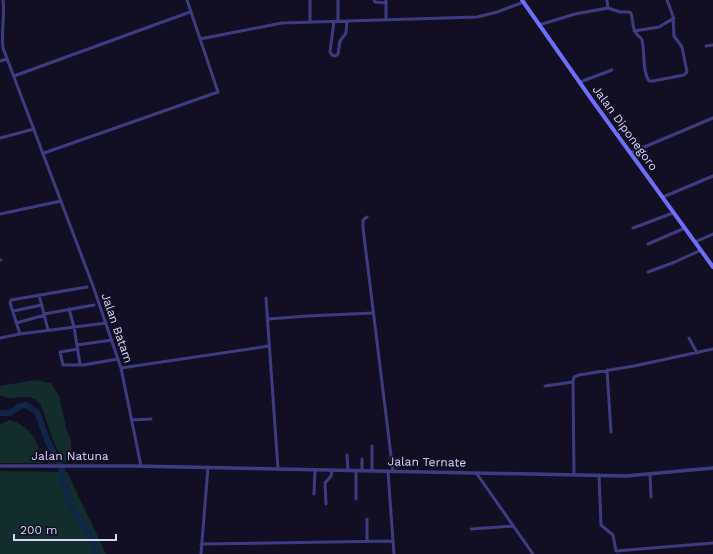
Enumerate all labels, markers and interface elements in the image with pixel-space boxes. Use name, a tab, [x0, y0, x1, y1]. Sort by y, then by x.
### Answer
street label: Jalan Diponegoro	[589, 83, 661, 173]
street label: Jalan Batam	[98, 291, 136, 365]
street label: Jalan Natuna	[31, 449, 109, 463]
street label: Jalan Ternate	[388, 454, 467, 470]
scale bar	[14, 516, 116, 542]
text: 200 m	[20, 523, 57, 537]

